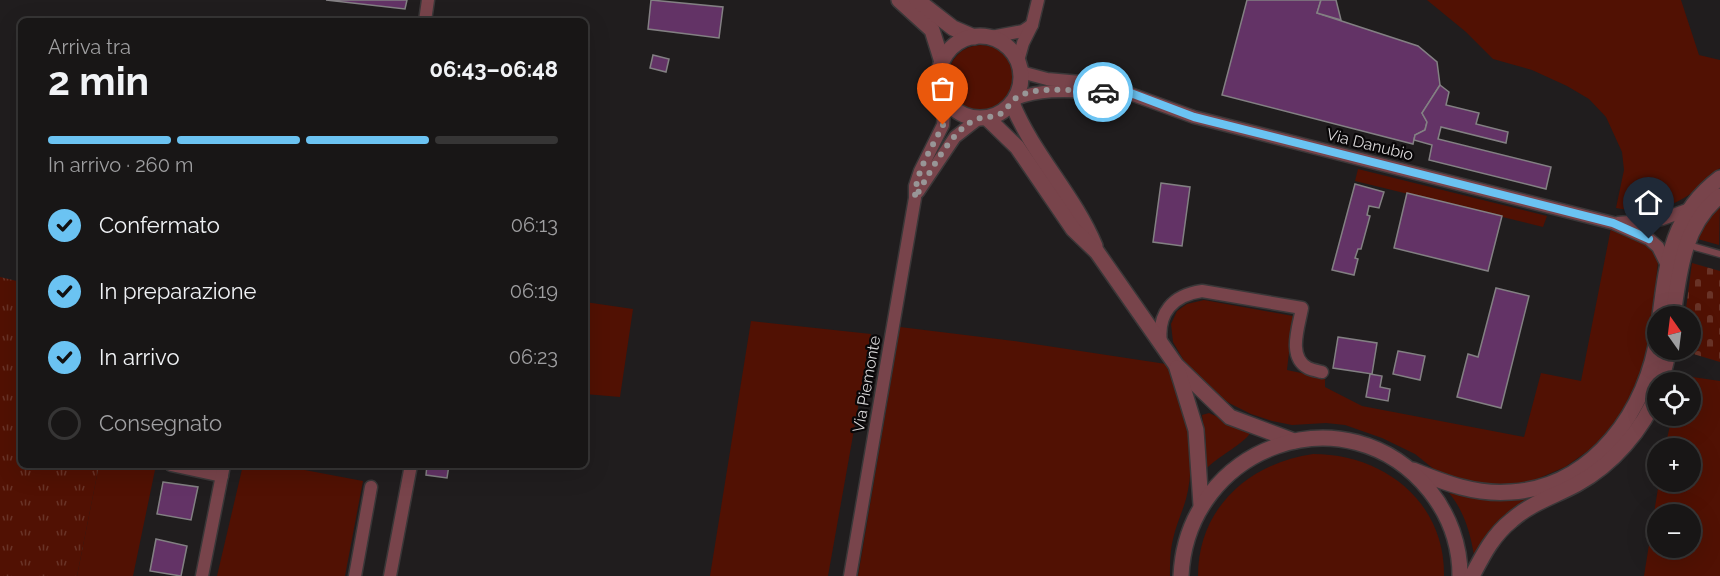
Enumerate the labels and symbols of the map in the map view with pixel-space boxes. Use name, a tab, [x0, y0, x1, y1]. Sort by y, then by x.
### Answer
courier	[1073, 62, 1133, 122]
pin	[917, 63, 968, 125]
street label: Via Danubio	[1324, 125, 1415, 164]
pin	[1623, 177, 1674, 239]
north arrow	[1647, 306, 1701, 360]
street label: Via Piemonte	[849, 334, 884, 434]

